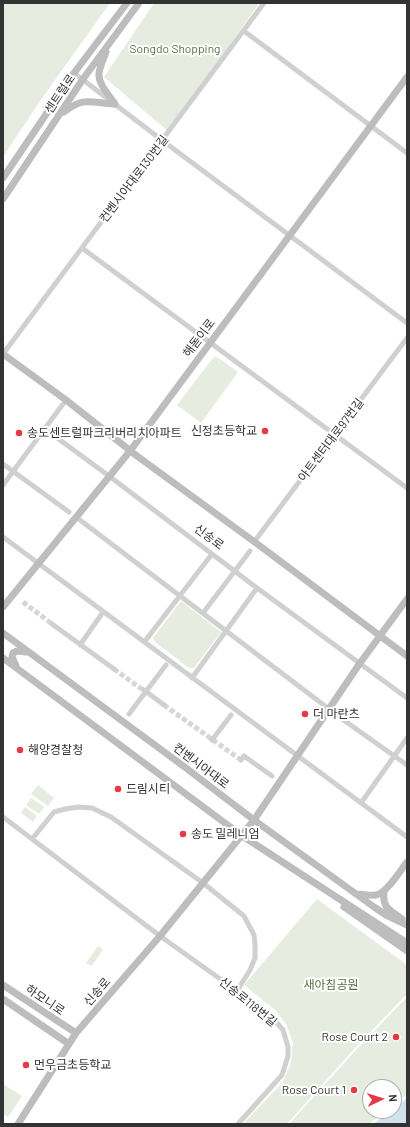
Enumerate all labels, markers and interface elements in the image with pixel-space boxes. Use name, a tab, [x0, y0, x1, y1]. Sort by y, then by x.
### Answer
park label: Songdo Shopping	[129, 42, 221, 56]
street label: 센트럴로	[42, 72, 78, 116]
street label: 컨벤시아대로130번길	[97, 133, 171, 225]
street label: 해돋이로	[180, 316, 218, 360]
street label: 아트센터대로97번길	[295, 396, 367, 484]
place label: 신정초등학교	[191, 424, 257, 438]
place label: 송도센트럴파크리버리치아파트	[27, 426, 182, 440]
marker: 신정초등학교	[260, 426, 270, 436]
marker: 송도센트럴파크리버리치아파트	[14, 428, 24, 438]
street label: 신송로	[191, 521, 227, 553]
place label: 더 마란츠	[313, 707, 360, 721]
marker: 더 마란츠	[300, 709, 310, 719]
street label: 컨벤시아대로	[170, 740, 232, 792]
place label: 해양경찰청	[28, 743, 83, 757]
marker: 해양경찰청	[15, 745, 25, 755]
place label: 드림시티	[126, 782, 170, 796]
marker: 드림시티	[113, 784, 123, 794]
place label: 송도 밀레니엄	[191, 827, 260, 841]
marker: 송도 밀레니엄	[178, 829, 188, 839]
street label: 신송로118번길	[216, 974, 280, 1030]
street label: 신송로	[81, 975, 113, 1009]
park label: 새아침공원	[303, 978, 359, 992]
street label: 하모니로	[23, 982, 67, 1018]
place label: Rose Court 2	[322, 1030, 388, 1044]
marker: Rose Court 2	[391, 1032, 401, 1042]
place label: 먼우금초등학교	[34, 1058, 111, 1072]
marker: 먼우금초등학교	[21, 1060, 31, 1070]
north arrow	[362, 1079, 402, 1119]
place label: Rose Court 1	[282, 1083, 346, 1097]
marker: Rose Court 1	[349, 1085, 359, 1095]
text: N	[387, 1094, 400, 1102]

